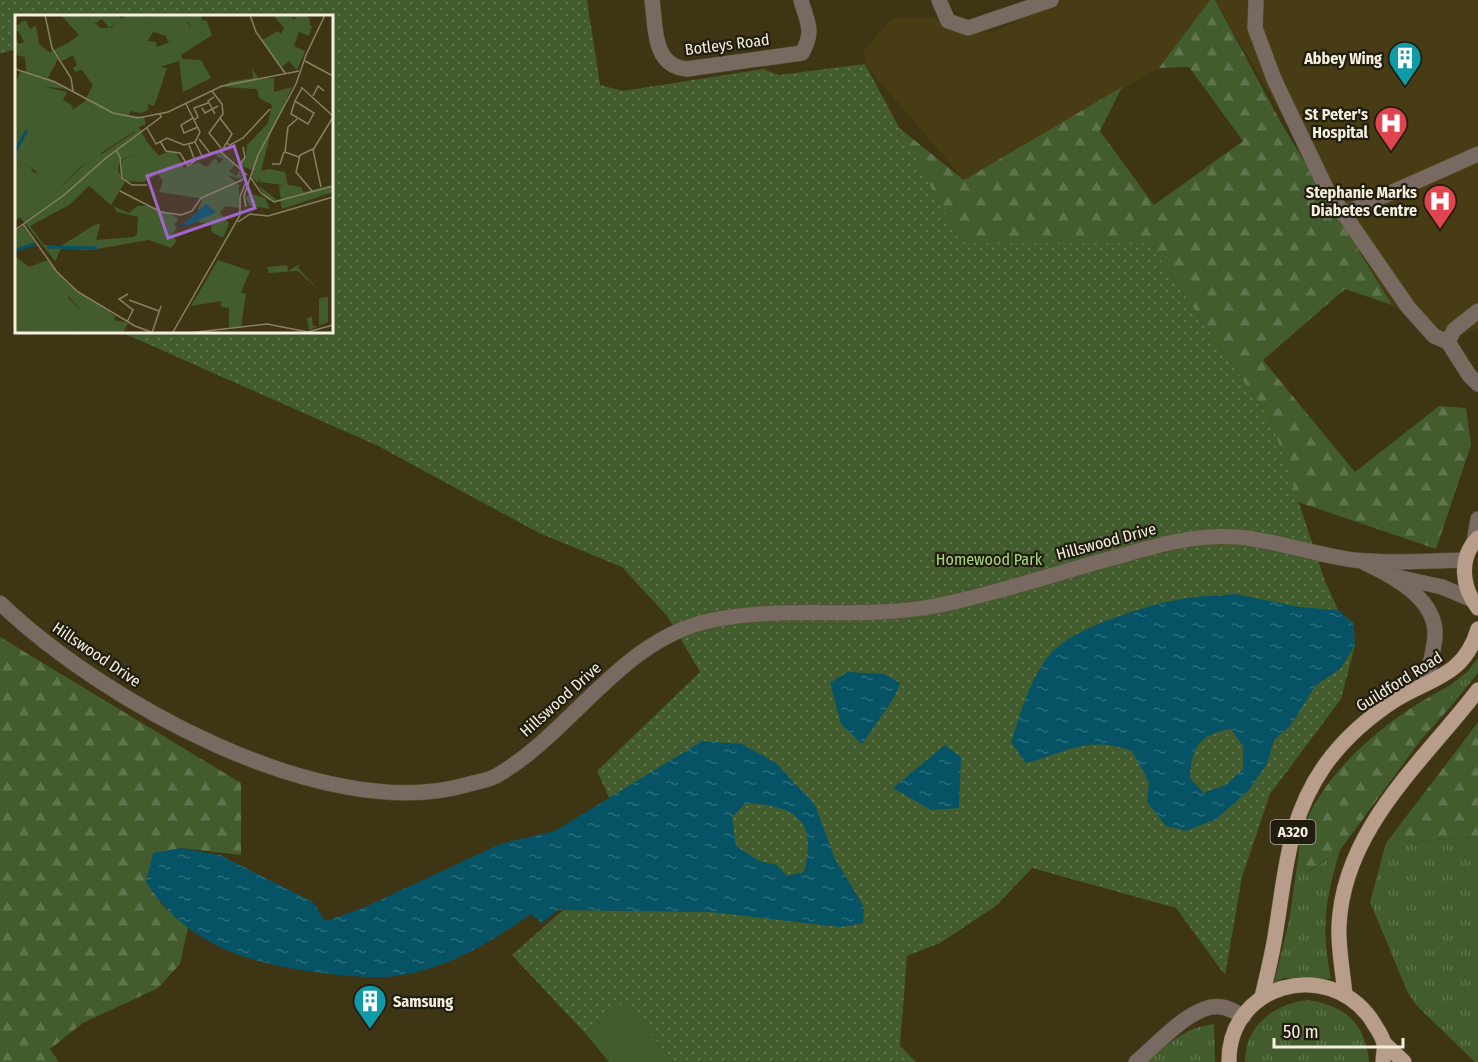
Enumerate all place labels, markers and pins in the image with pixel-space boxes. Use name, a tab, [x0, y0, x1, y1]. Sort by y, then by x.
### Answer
building icon: Abbey Wing	[1387, 40, 1423, 87]
place label: Abbey Wing	[1303, 49, 1382, 68]
place label: St Peter's Hospital	[1305, 105, 1369, 142]
hospital icon: St Peter's Hospital	[1373, 105, 1409, 152]
place label: Stephanie Marks Diabetes Centre	[1306, 183, 1417, 220]
hospital icon: Stephanie Marks Diabetes Centre	[1422, 183, 1458, 230]
building icon: Samsung	[352, 983, 388, 1030]
place label: Samsung	[393, 992, 453, 1011]

